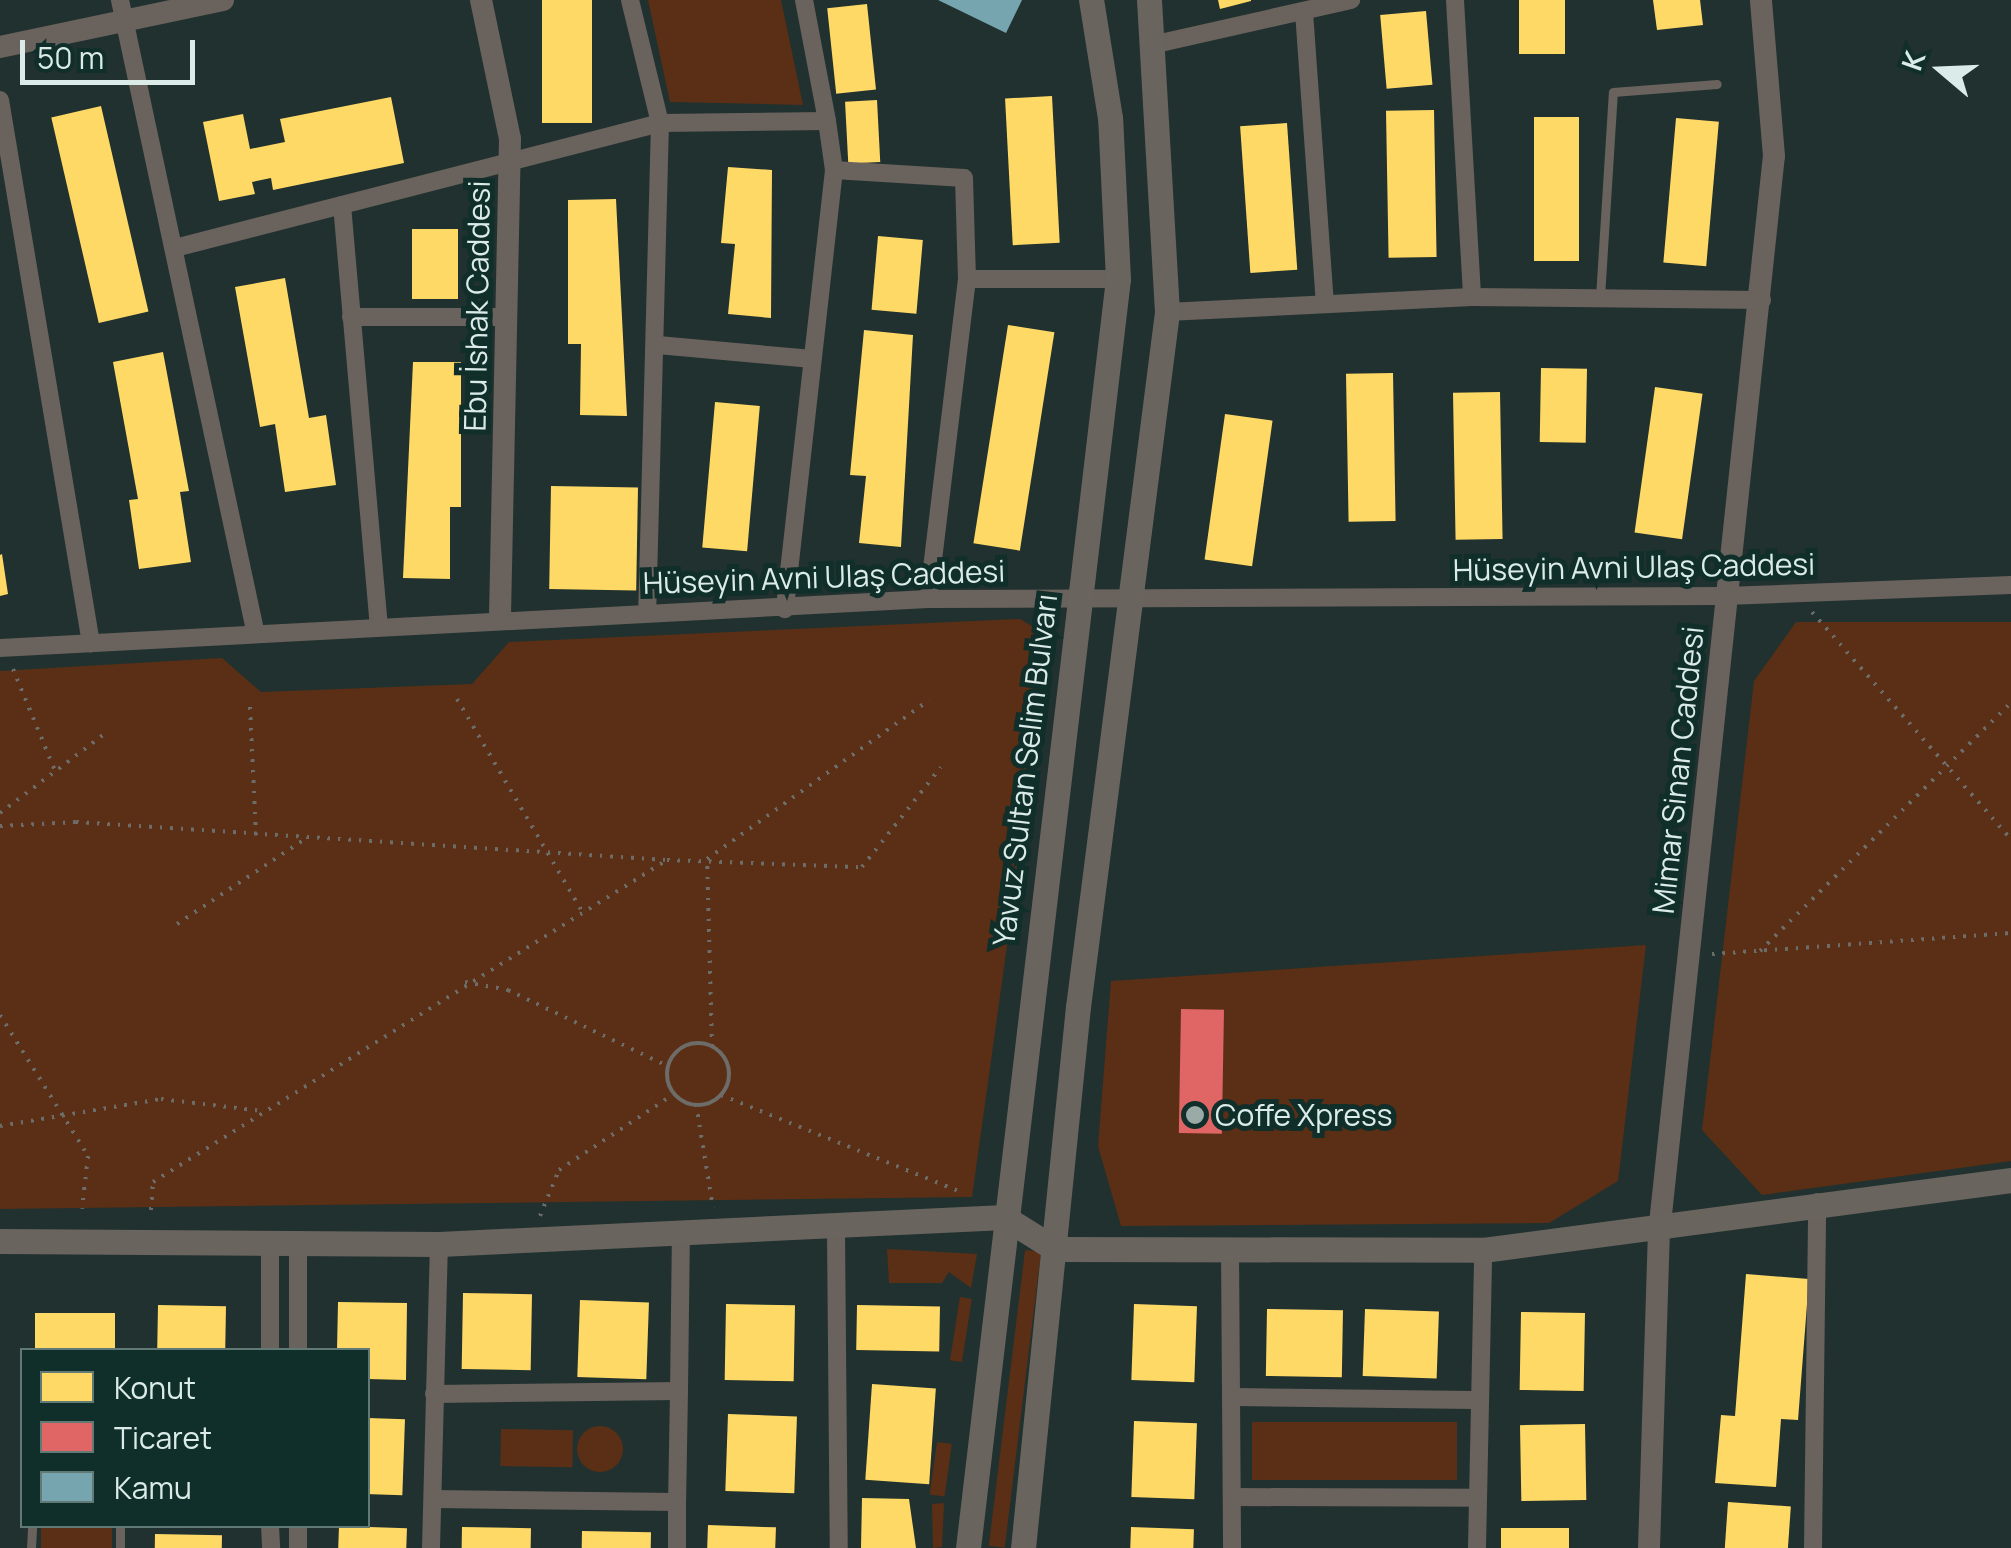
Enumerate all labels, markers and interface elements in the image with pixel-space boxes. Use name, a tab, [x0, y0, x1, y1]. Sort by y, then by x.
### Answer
scale bar	[25, 20, 200, 82]
north arrow	[1891, 20, 1991, 120]
text: 50 m	[37, 37, 104, 78]
text: K	[1892, 45, 1934, 75]
street label: Ebu İshak Caddesi	[457, 180, 497, 432]
street label: Hüseyin Avni Ulaş Caddesi	[1453, 546, 1815, 588]
street label: Hüseyin Avni Ulaş Caddesi	[642, 553, 1006, 601]
street label: Yavuz Sultan Selim Bulvarı	[986, 592, 1064, 948]
street label: Mimar Sinan Caddesi	[1645, 624, 1711, 916]
place label: Coffe Xpress	[1215, 1097, 1393, 1133]
marker: Coffe Xpress	[1184, 1104, 1206, 1126]
legend	[20, 1348, 370, 1528]
text: Konut	[114, 1367, 196, 1408]
text: Ticaret	[114, 1417, 212, 1458]
text: Kamu	[114, 1467, 192, 1508]

